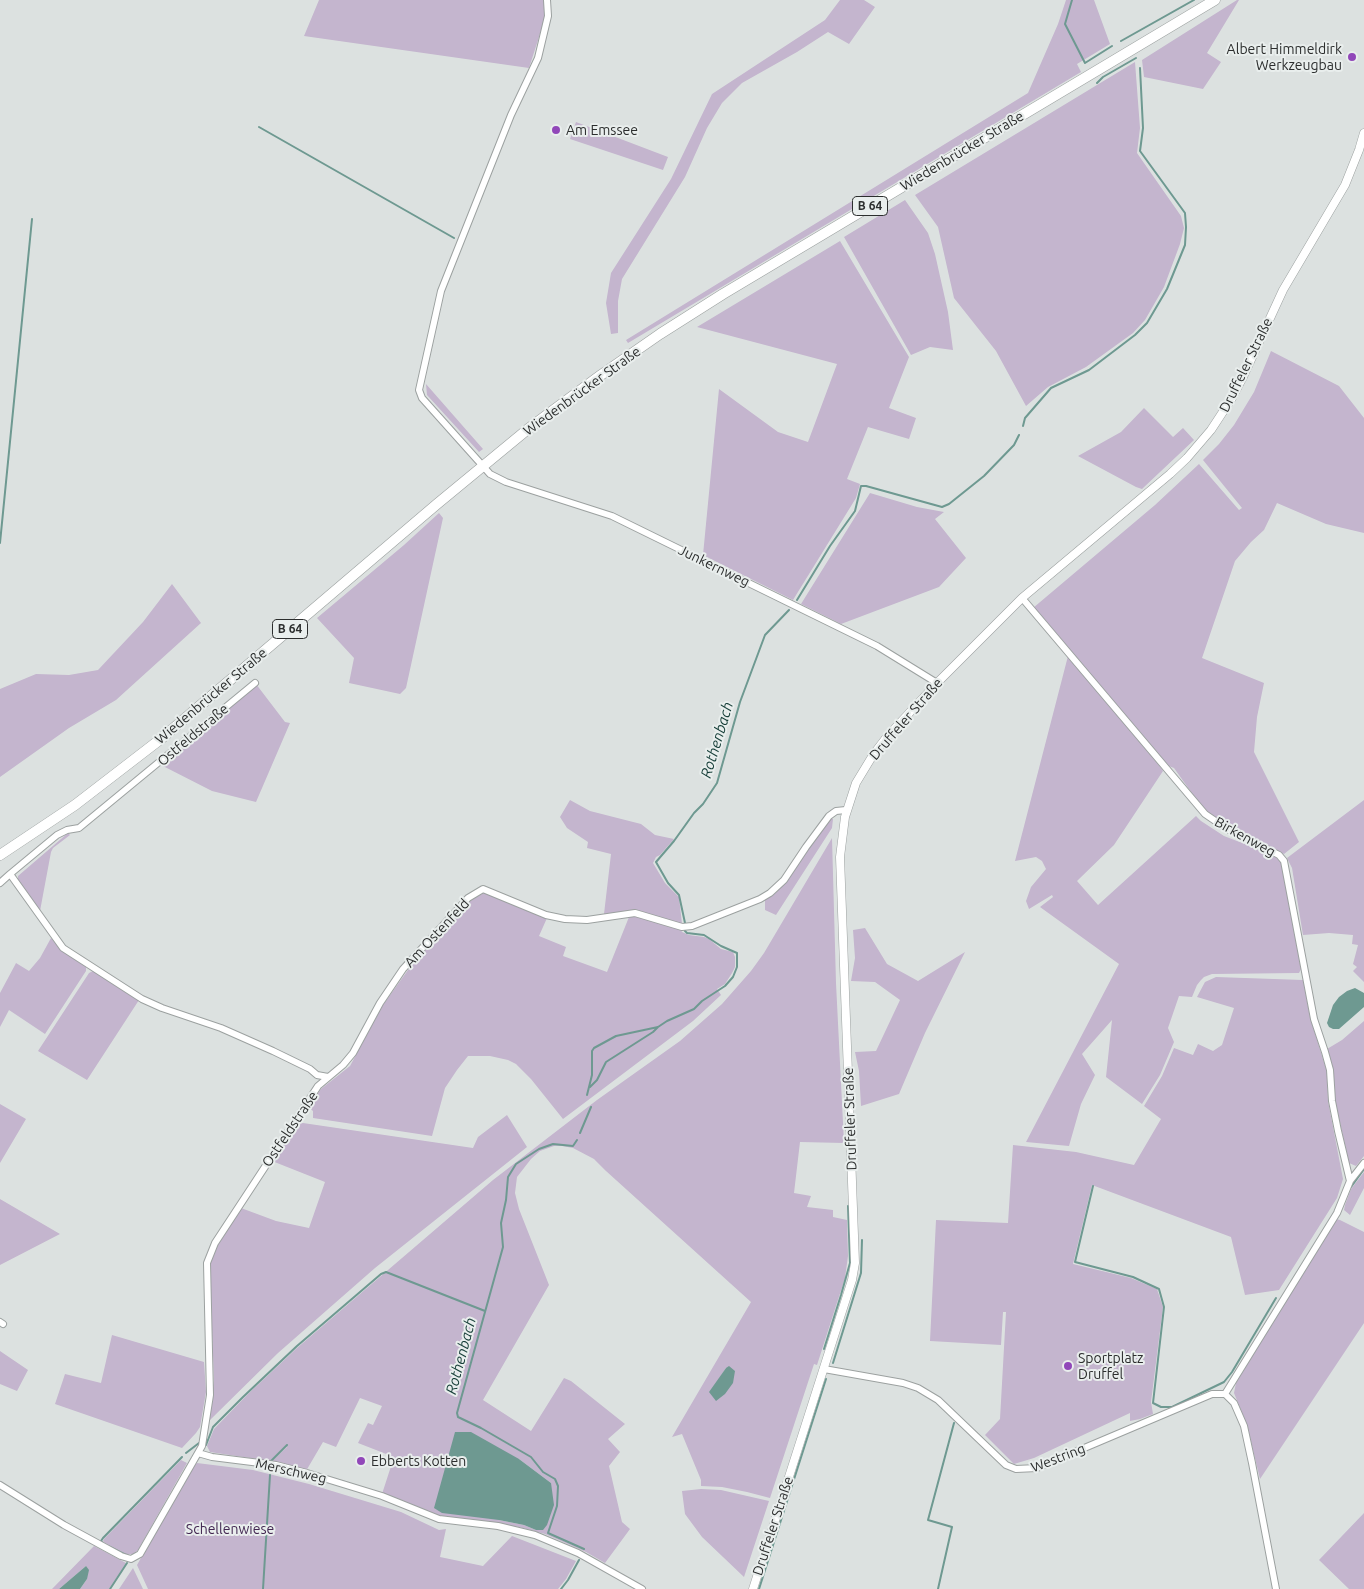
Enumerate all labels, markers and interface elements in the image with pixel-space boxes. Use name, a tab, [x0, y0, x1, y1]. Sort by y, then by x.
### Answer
place label: Albert Himmeldirk Werkzeugbau	[1227, 41, 1342, 74]
marker: Albert Himmeldirk Werkzeugbau	[1346, 51, 1358, 63]
street label: Wiedenbrücker Straße	[897, 108, 1027, 194]
place label: Am Emssee	[566, 122, 638, 138]
marker: Am Emssee	[550, 124, 562, 136]
road number: B 64	[852, 197, 888, 216]
street label: Druffeler Straße	[1216, 315, 1276, 415]
street label: Wiedenbrücker Straße	[520, 343, 644, 439]
street label: Junkernweg	[676, 541, 752, 591]
road number: B 64	[272, 620, 308, 638]
street label: Wiedenbrücker Straße	[152, 644, 270, 748]
street label: Druffeler Straße	[866, 675, 946, 763]
street label: Ostfeldstraße	[154, 700, 232, 770]
water label: Rothenbach	[697, 700, 737, 780]
street label: Birkenweg	[1212, 813, 1278, 861]
street label: Am Ostenfeld	[401, 895, 473, 971]
street label: Druffeler Straße	[840, 1067, 860, 1171]
street label: Ostfeldstraße	[259, 1088, 321, 1170]
water label: Rothenbach	[442, 1316, 480, 1396]
place label: Sportplatz Druffel	[1078, 1350, 1144, 1382]
marker: Sportplatz Druffel	[1062, 1360, 1074, 1372]
street label: Westring	[1028, 1440, 1088, 1476]
place label: Ebberts Kotten	[371, 1453, 466, 1469]
street label: Merschweg	[254, 1455, 328, 1487]
marker: Ebberts Kotten	[355, 1455, 367, 1467]
street label: Druffeler Straße	[749, 1474, 797, 1578]
park label: Schellenwiese	[186, 1521, 274, 1537]

